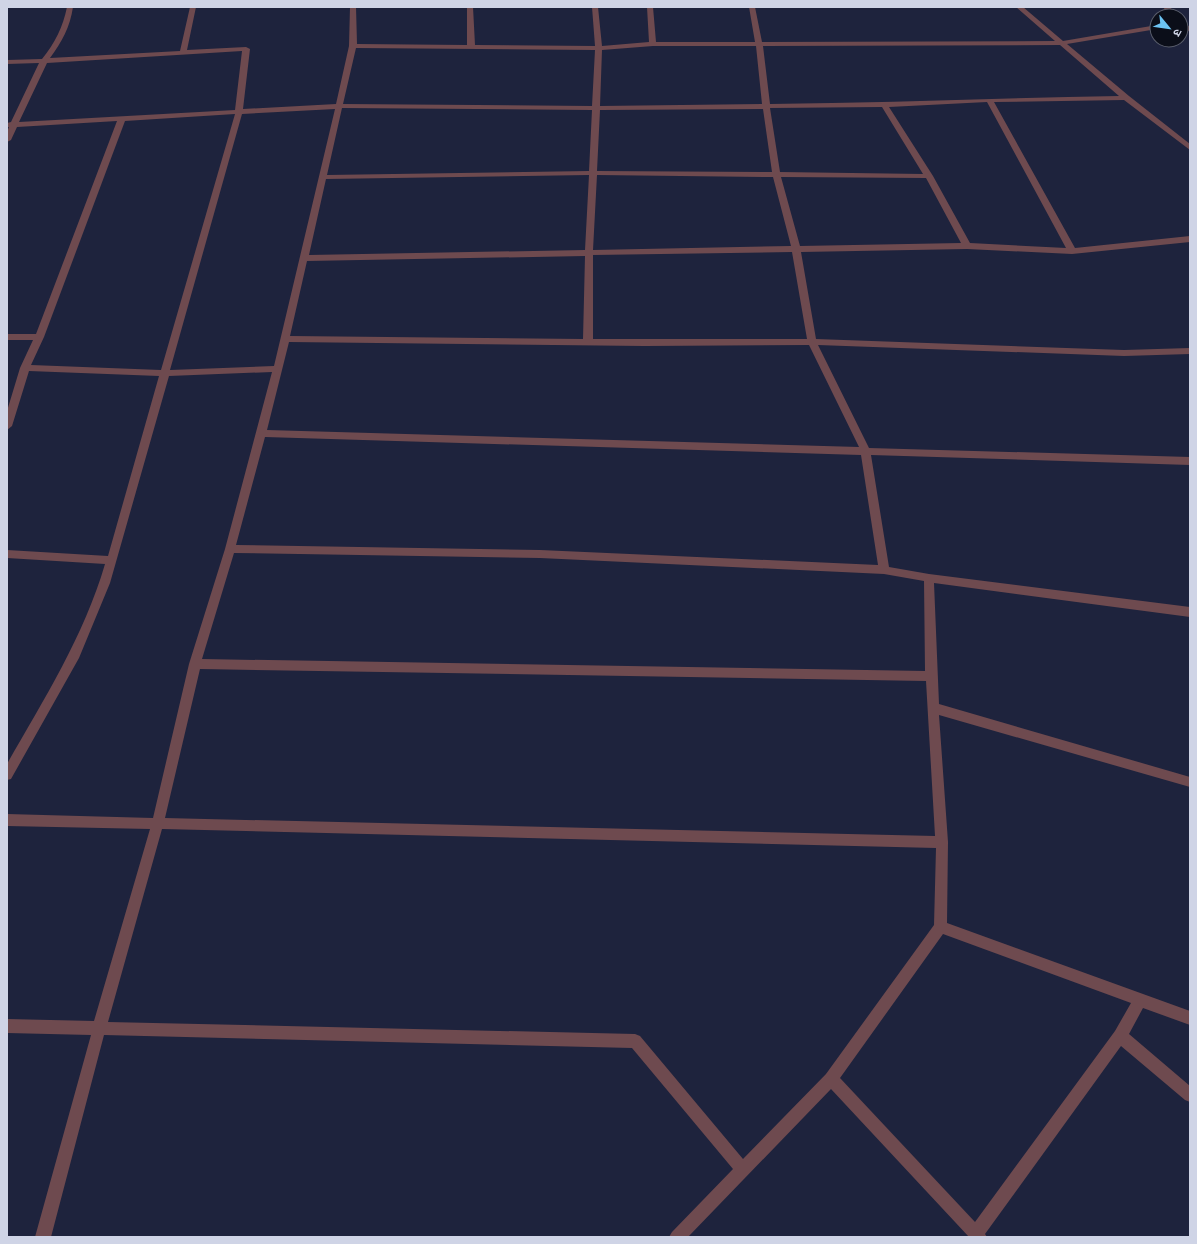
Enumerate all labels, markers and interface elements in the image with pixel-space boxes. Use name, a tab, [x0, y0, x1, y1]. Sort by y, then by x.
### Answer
north arrow	[1149, 8, 1189, 48]
text: उ	[1170, 27, 1185, 40]

